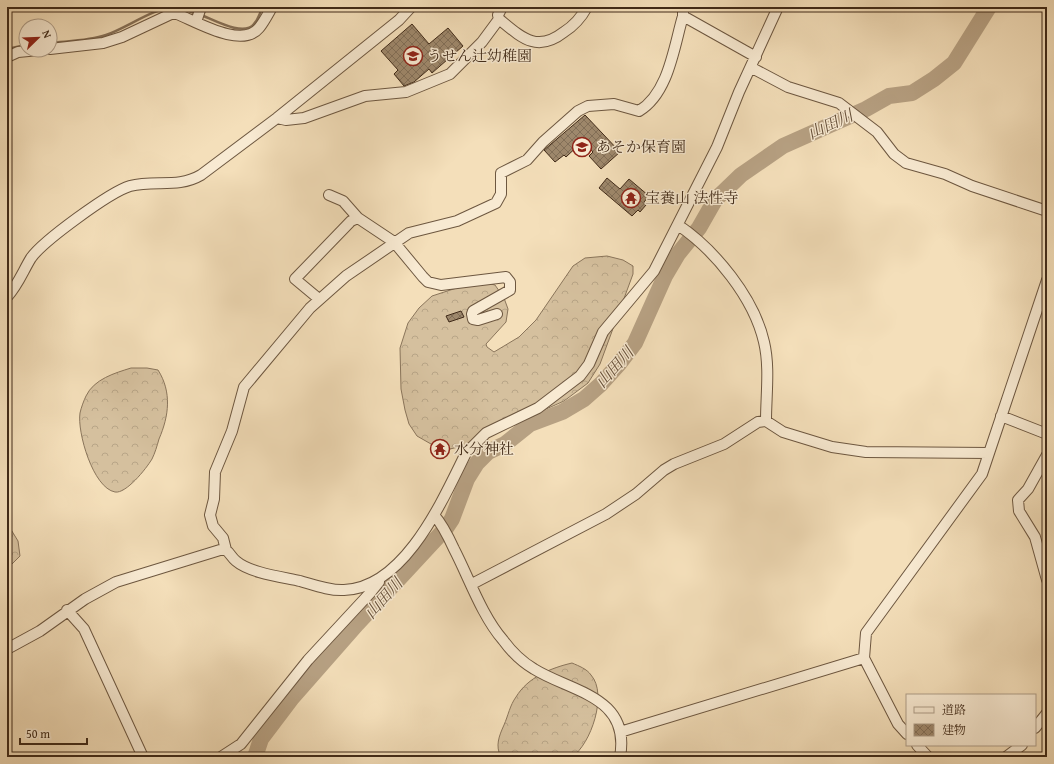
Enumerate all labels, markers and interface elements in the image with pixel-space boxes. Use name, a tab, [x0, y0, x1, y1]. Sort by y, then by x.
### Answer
north arrow	[18, 18, 58, 58]
text: N	[38, 28, 56, 41]
school or university icon: うせん辻幼稚園	[402, 45, 424, 67]
place label: うせん辻幼稚園	[427, 45, 532, 66]
water label: 山田川	[803, 102, 859, 145]
school or university icon: あそか保育園	[571, 136, 593, 158]
place label: あそか保育園	[596, 136, 686, 157]
temple icon: 宝養山 法性寺	[620, 187, 642, 209]
place label: 宝養山 法性寺	[645, 187, 738, 208]
water label: 山田川	[589, 340, 640, 393]
temple icon: 水分神社	[429, 438, 451, 460]
place label: 水分神社	[454, 438, 514, 459]
water label: 山田川	[358, 571, 409, 624]
legend	[906, 694, 1036, 746]
text: 道路	[942, 701, 966, 718]
scale bar	[20, 720, 87, 746]
text: 建物	[942, 721, 966, 738]
text: 50 m	[26, 725, 50, 742]

